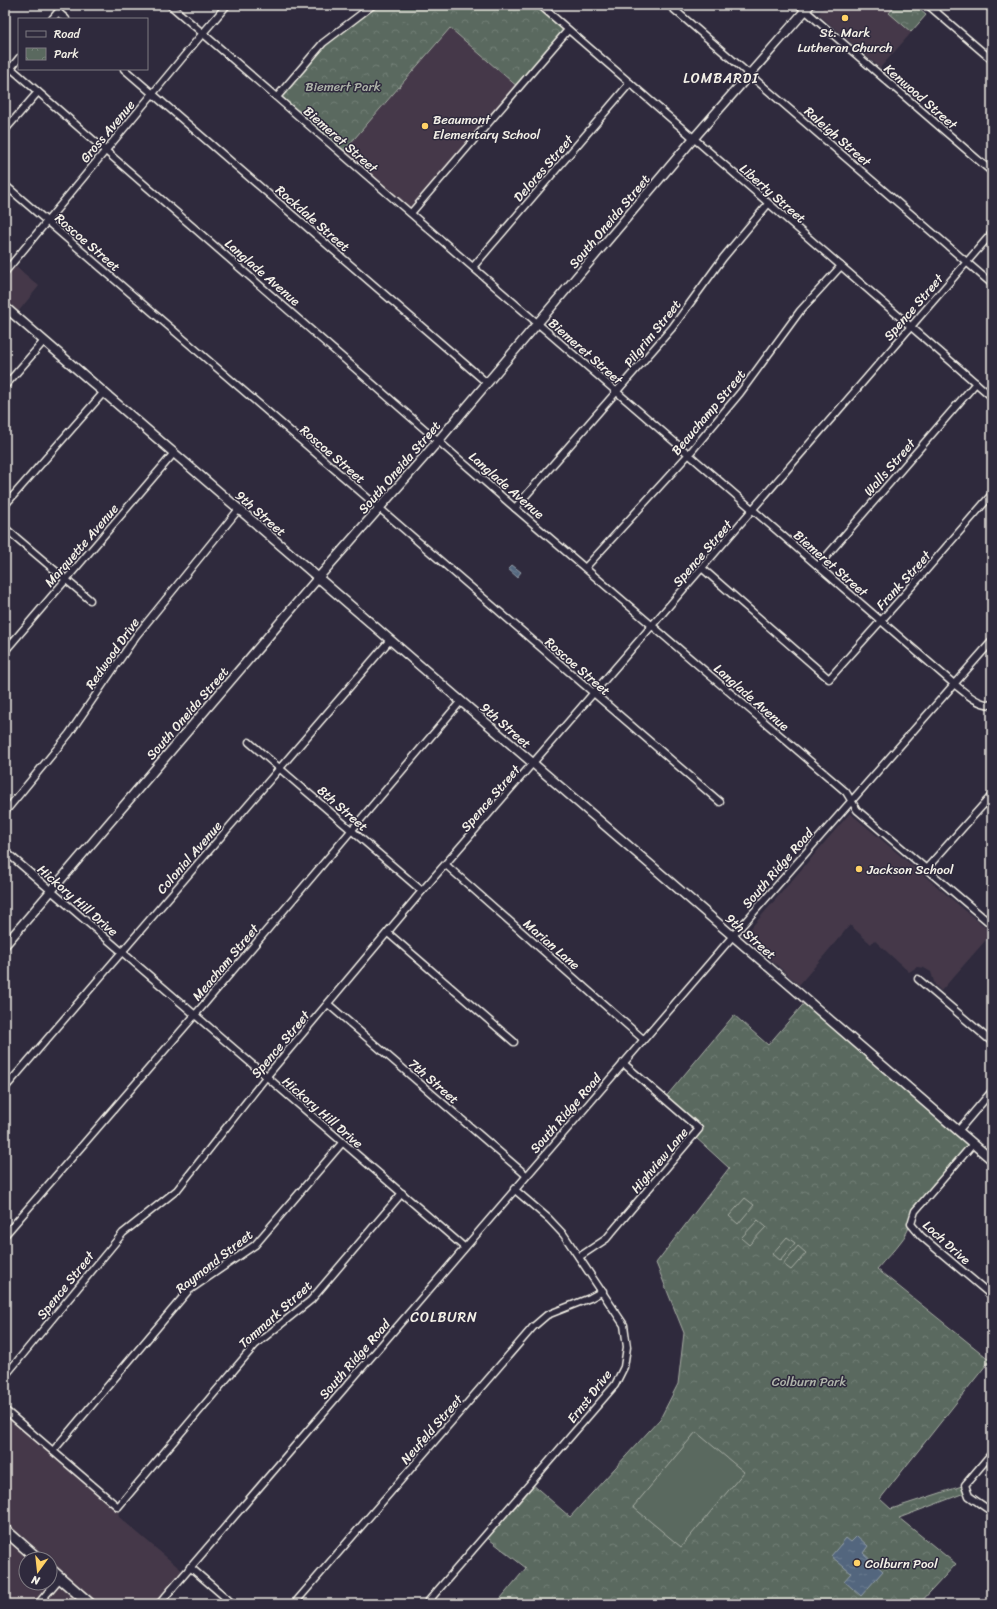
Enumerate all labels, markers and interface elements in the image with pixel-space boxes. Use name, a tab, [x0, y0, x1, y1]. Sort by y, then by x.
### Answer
marker: St. Mark Lutheran Church	[840, 13, 850, 23]
legend	[18, 18, 148, 70]
place label: St. Mark Lutheran Church	[798, 21, 893, 59]
text: Road	[54, 23, 81, 45]
text: Park	[54, 43, 79, 65]
street label: Kenwood Street	[879, 58, 963, 136]
district label: LOMBARDI	[683, 66, 759, 91]
park label: Biemert Park	[305, 75, 381, 98]
street label: Gross Avenue	[74, 94, 141, 168]
street label: Biemeret Street	[298, 100, 384, 179]
street label: Raleigh Street	[799, 100, 877, 173]
place label: Beaumont Elementary School	[433, 108, 541, 146]
marker: Beaumont Elementary School	[420, 121, 430, 131]
street label: Delores Street	[508, 129, 580, 207]
street label: Liberty Street	[734, 158, 812, 229]
street label: South Oneida Street	[563, 169, 656, 274]
street label: Rockdale Street	[270, 179, 355, 258]
street label: Roscoe Street	[50, 207, 126, 278]
street label: Langlade Avenue	[220, 233, 306, 312]
street label: Spence Street	[878, 268, 950, 346]
street label: Pilgrim Street	[618, 294, 687, 372]
street label: Biemeret Street	[543, 312, 629, 391]
street label: Beauchamp Street	[665, 364, 752, 461]
street label: South Oneida Street	[352, 415, 447, 519]
street label: Roscoe Street	[295, 419, 371, 490]
street label: Walls Street	[858, 433, 922, 501]
street label: Langlade Avenue	[464, 446, 550, 525]
street label: 9th Street	[230, 484, 292, 542]
street label: Marquette Avenue	[38, 498, 125, 592]
street label: Spence Street	[667, 514, 739, 592]
street label: Biemeret Street	[788, 524, 874, 603]
street label: Frank Street	[870, 545, 937, 616]
street label: Redwood Drive	[79, 612, 146, 694]
street label: Roscoe Street	[540, 631, 616, 702]
street label: Langlade Avenue	[709, 658, 795, 737]
street label: South Oneida Street	[140, 661, 235, 765]
street label: 9th Street	[475, 696, 537, 754]
street label: Spence Street	[455, 759, 527, 837]
street label: 8th Street	[312, 780, 374, 837]
street label: Colonial Avenue	[151, 815, 228, 899]
street label: South Ridge Road	[736, 822, 820, 914]
street label: Hickory Hill Drive	[32, 858, 124, 942]
place label: Jackson School	[866, 858, 954, 881]
marker: Jackson School	[854, 864, 864, 874]
street label: 9th Street	[720, 907, 782, 965]
street label: Marian Lane	[518, 913, 586, 976]
street label: Meacham Street	[186, 918, 265, 1006]
street label: Spence Street	[245, 1005, 316, 1083]
street label: 7th Street	[403, 1053, 465, 1110]
street label: South Ridge Road	[524, 1067, 608, 1159]
street label: Hickory Hill Drive	[277, 1070, 369, 1154]
street label: Highview Lane	[625, 1122, 694, 1199]
street label: Loch Drive	[917, 1214, 976, 1270]
street label: Raymond Street	[170, 1223, 258, 1299]
street label: Spence Street	[30, 1245, 101, 1325]
street label: Tommark Street	[233, 1275, 318, 1354]
district label: COLBURN	[410, 1305, 478, 1330]
street label: South Ridge Road	[313, 1313, 397, 1405]
street label: Ernst Drive	[561, 1364, 618, 1428]
park label: Colburn Park	[772, 1370, 846, 1393]
street label: Neufeld Street	[394, 1389, 469, 1469]
north arrow	[18, 1551, 58, 1591]
place label: Colburn Pool	[865, 1552, 938, 1575]
marker: Colburn Pool	[852, 1558, 862, 1568]
text: N	[29, 1570, 43, 1591]

